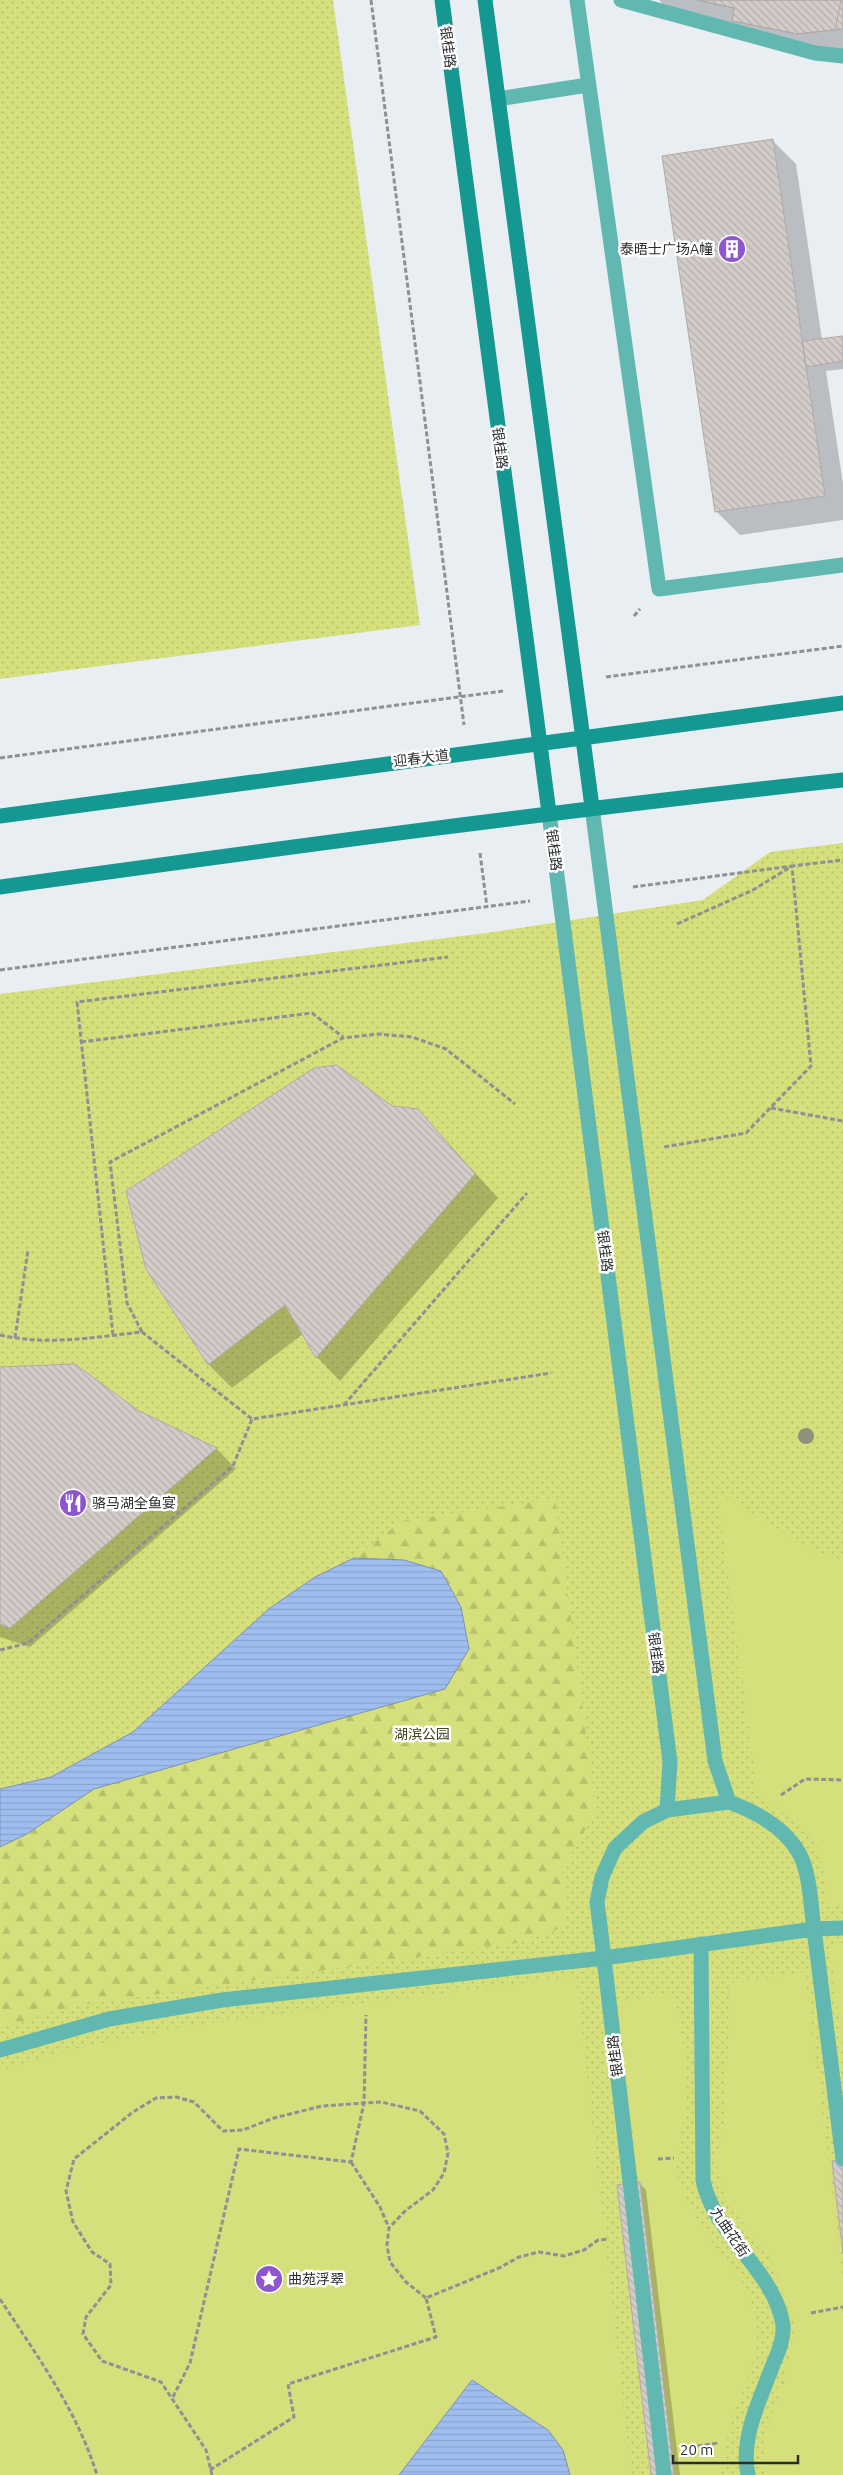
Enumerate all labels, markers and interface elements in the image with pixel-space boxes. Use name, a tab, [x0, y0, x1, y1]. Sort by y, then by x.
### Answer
street label: 银桂路	[438, 25, 458, 69]
building icon: 泰晤士广场A幢	[717, 234, 747, 264]
place label: 泰晤士广场A幢	[620, 241, 713, 257]
street label: 银桂路	[490, 426, 510, 470]
street label: 迎春大道	[392, 747, 450, 769]
street label: 银桂路	[544, 828, 564, 872]
street label: 银桂路	[595, 1229, 615, 1273]
restaurant icon: 骆马湖全鱼宴	[58, 1488, 88, 1518]
place label: 骆马湖全鱼宴	[92, 1495, 176, 1511]
street label: 银桂路	[646, 1631, 666, 1675]
park label: 湖滨公园	[394, 1726, 450, 1742]
street label: 银桂路	[605, 2034, 625, 2078]
street label: 九曲花街	[708, 2204, 752, 2260]
place icon: 曲苑浮翠	[254, 2264, 284, 2294]
place label: 曲苑浮翠	[288, 2271, 344, 2287]
scale bar	[673, 2432, 798, 2464]
text: 20 m	[680, 2441, 713, 2458]

